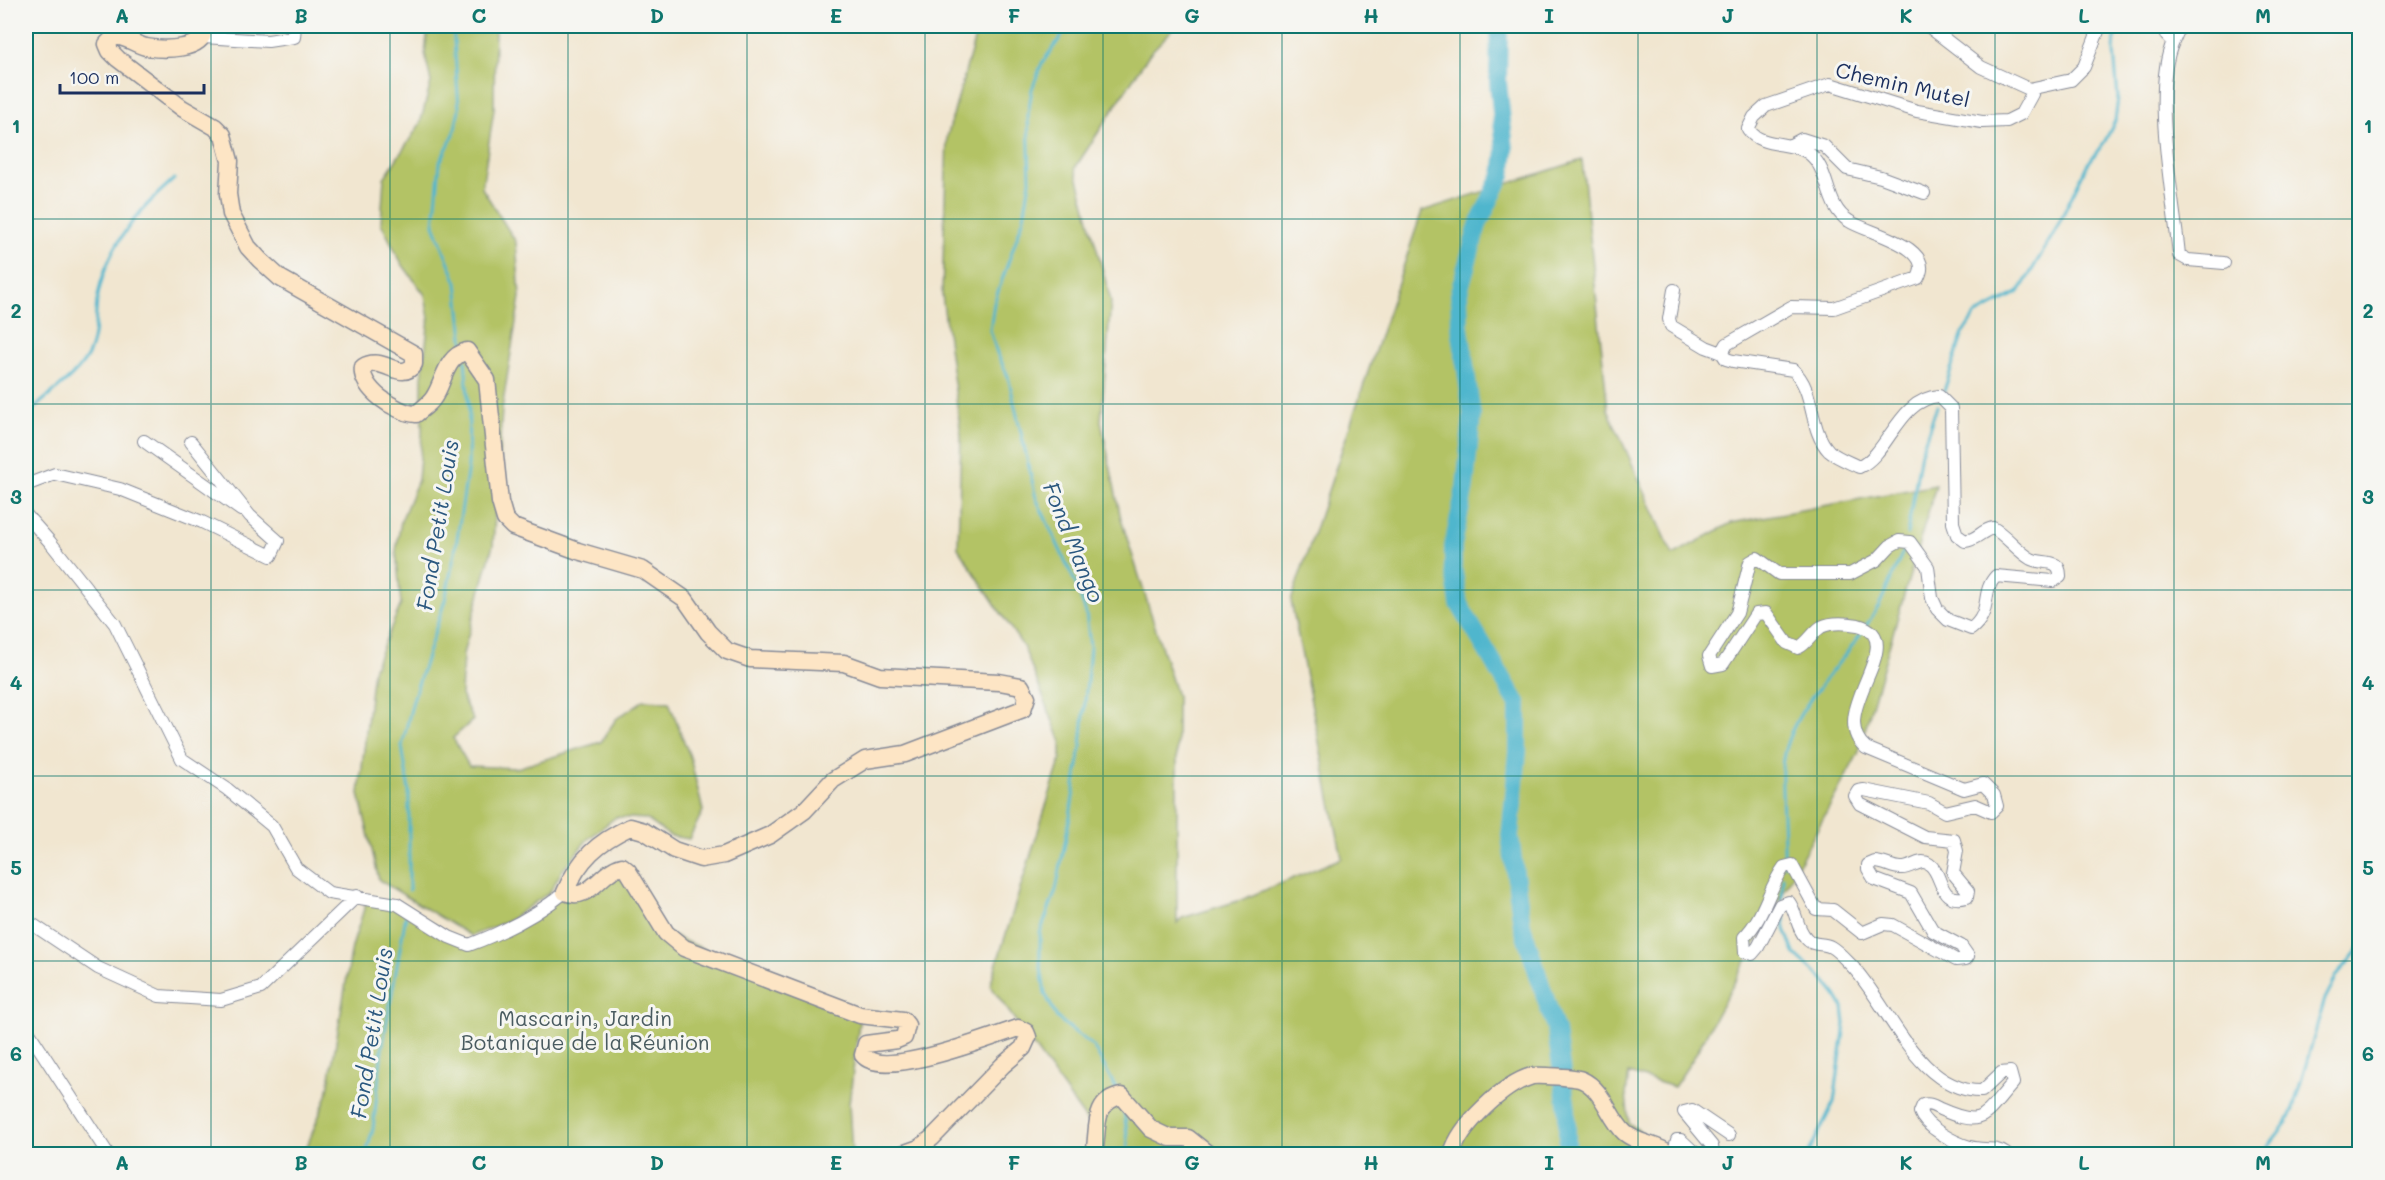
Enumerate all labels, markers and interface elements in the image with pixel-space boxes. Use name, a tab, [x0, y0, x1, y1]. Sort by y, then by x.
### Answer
text: A	[115, 2, 129, 28]
text: B	[294, 2, 308, 28]
text: C	[472, 2, 487, 28]
text: D	[650, 2, 664, 28]
text: E	[830, 2, 842, 28]
text: F	[1008, 2, 1021, 28]
text: G	[1184, 2, 1200, 28]
text: H	[1363, 2, 1379, 28]
text: I	[1544, 2, 1554, 28]
text: J	[1721, 2, 1735, 28]
text: K	[1899, 2, 1913, 28]
text: L	[2078, 2, 2090, 28]
text: M	[2255, 2, 2271, 28]
street label: Chemin Mutel	[1833, 55, 1973, 113]
scale bar	[60, 57, 204, 95]
text: 100 m	[69, 65, 119, 89]
text: 1	[12, 112, 20, 138]
text: 1	[2364, 112, 2372, 138]
text: 2	[10, 297, 22, 323]
text: 2	[2362, 297, 2374, 323]
water label: Fond Petit Louis	[409, 437, 465, 613]
water label: Fond Mango	[1037, 477, 1111, 607]
text: 3	[10, 483, 22, 509]
text: 3	[2362, 483, 2374, 509]
text: 4	[10, 669, 23, 695]
text: 4	[2362, 669, 2375, 695]
text: 5	[10, 854, 22, 880]
text: 5	[2362, 854, 2374, 880]
water label: Fond Petit Louis	[343, 945, 399, 1121]
park label: Mascarin, Jardin Botanique de la Réunion	[461, 1004, 709, 1055]
text: 6	[10, 1040, 22, 1066]
text: 6	[2362, 1040, 2374, 1066]
text: A	[115, 1149, 129, 1175]
text: B	[294, 1149, 308, 1175]
text: C	[472, 1149, 487, 1175]
text: D	[650, 1149, 664, 1175]
text: E	[830, 1149, 842, 1175]
text: F	[1008, 1149, 1021, 1175]
text: G	[1184, 1149, 1200, 1175]
text: H	[1363, 1149, 1379, 1175]
text: I	[1544, 1149, 1554, 1175]
text: J	[1721, 1149, 1735, 1175]
text: K	[1899, 1149, 1913, 1175]
text: L	[2078, 1149, 2090, 1175]
text: M	[2255, 1149, 2271, 1175]

